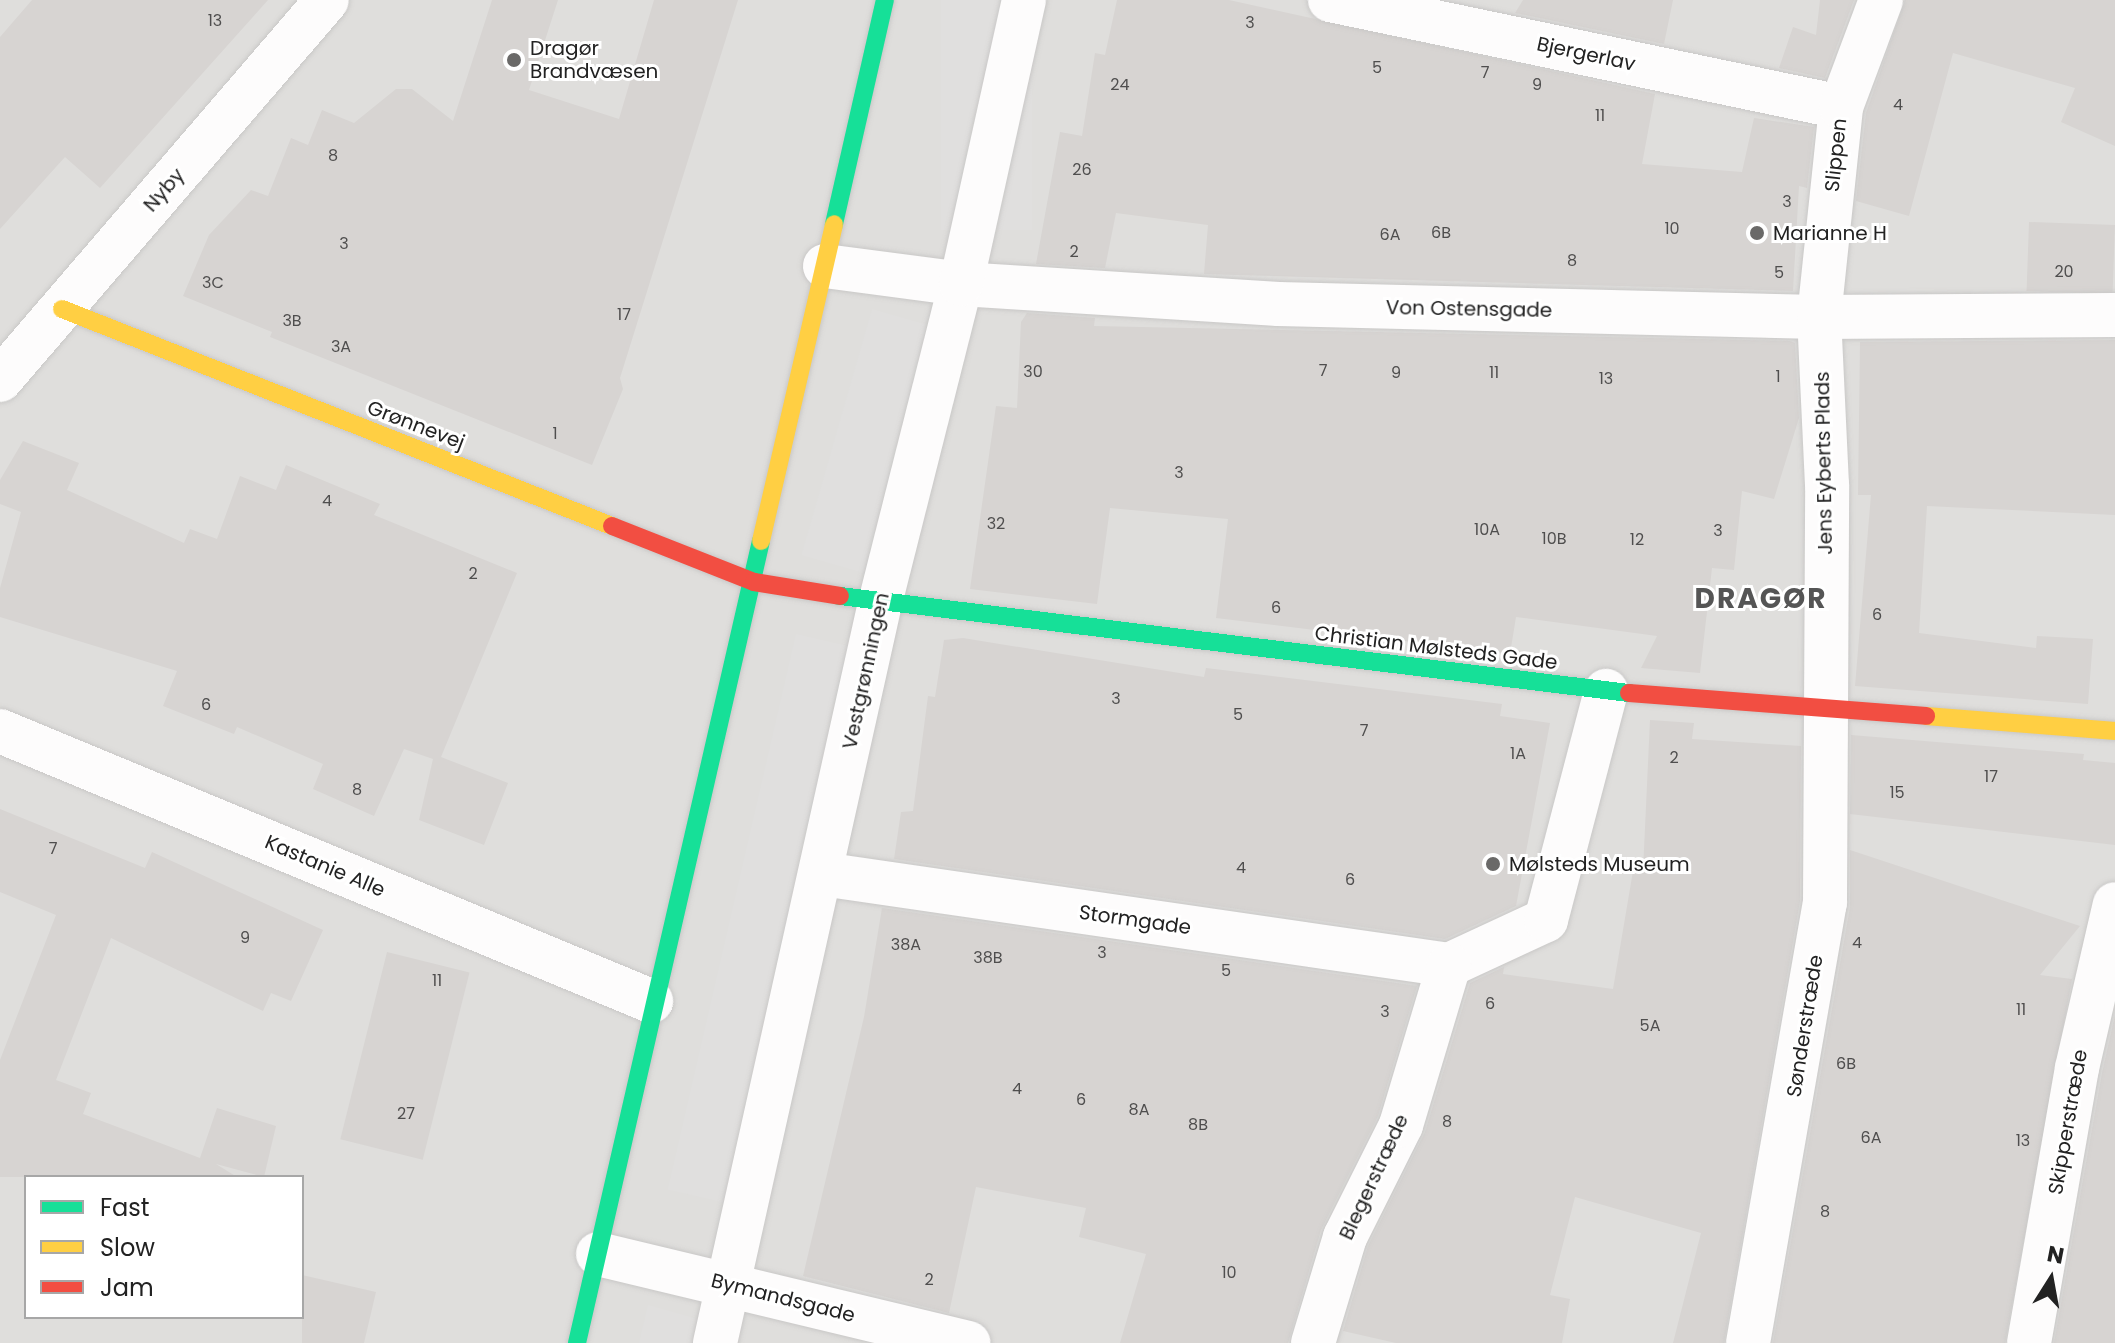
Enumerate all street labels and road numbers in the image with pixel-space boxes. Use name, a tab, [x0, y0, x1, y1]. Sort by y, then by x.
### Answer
street label: Bjergerlav	[1535, 32, 1637, 76]
street label: Slippen	[1820, 117, 1852, 193]
street label: Nyby	[139, 163, 189, 217]
street label: Von Ostensgade	[1386, 296, 1552, 322]
street label: Jens Eyberts Plads	[1810, 371, 1838, 555]
street label: Grønnevej	[364, 395, 468, 455]
street label: Vestgrønningen	[838, 591, 894, 751]
street label: Christian Mølsteds Gade	[1313, 621, 1559, 675]
street label: Kastanie Alle	[261, 830, 389, 902]
street label: Stormgade	[1077, 900, 1193, 940]
street label: Sønderstræde	[1782, 953, 1828, 1099]
street label: Skipperstræde	[2043, 1048, 2093, 1196]
street label: Blegerstræde	[1334, 1110, 1414, 1244]
street label: Bymandsgade	[709, 1269, 857, 1327]

